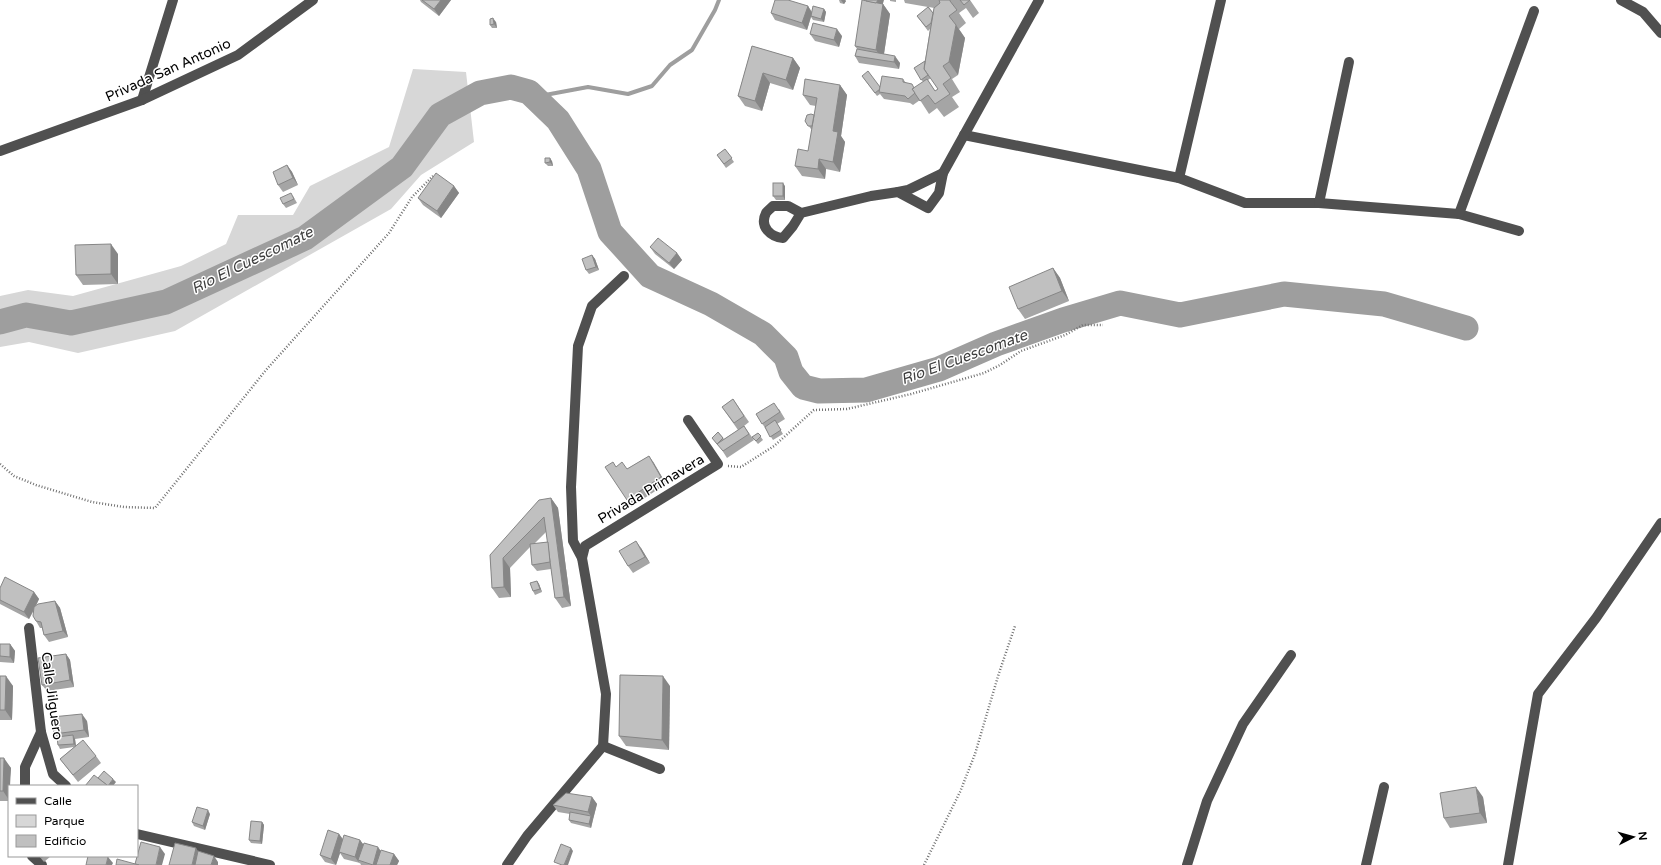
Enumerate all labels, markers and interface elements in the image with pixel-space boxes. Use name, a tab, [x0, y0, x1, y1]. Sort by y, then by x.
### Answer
street label: Privada San Antonio	[103, 35, 233, 105]
water label: Rio El Cuescomate	[188, 222, 317, 297]
water label: Rio El Cuescomate	[898, 325, 1031, 388]
street label: Privada Primavera	[595, 451, 707, 527]
street label: Calle Jilguero	[37, 651, 67, 741]
legend	[8, 785, 138, 857]
text: Calle	[44, 794, 72, 808]
text: Parque	[44, 814, 85, 828]
north arrow	[1613, 817, 1653, 857]
text: N	[1636, 831, 1649, 841]
text: Edificio	[44, 834, 86, 848]

